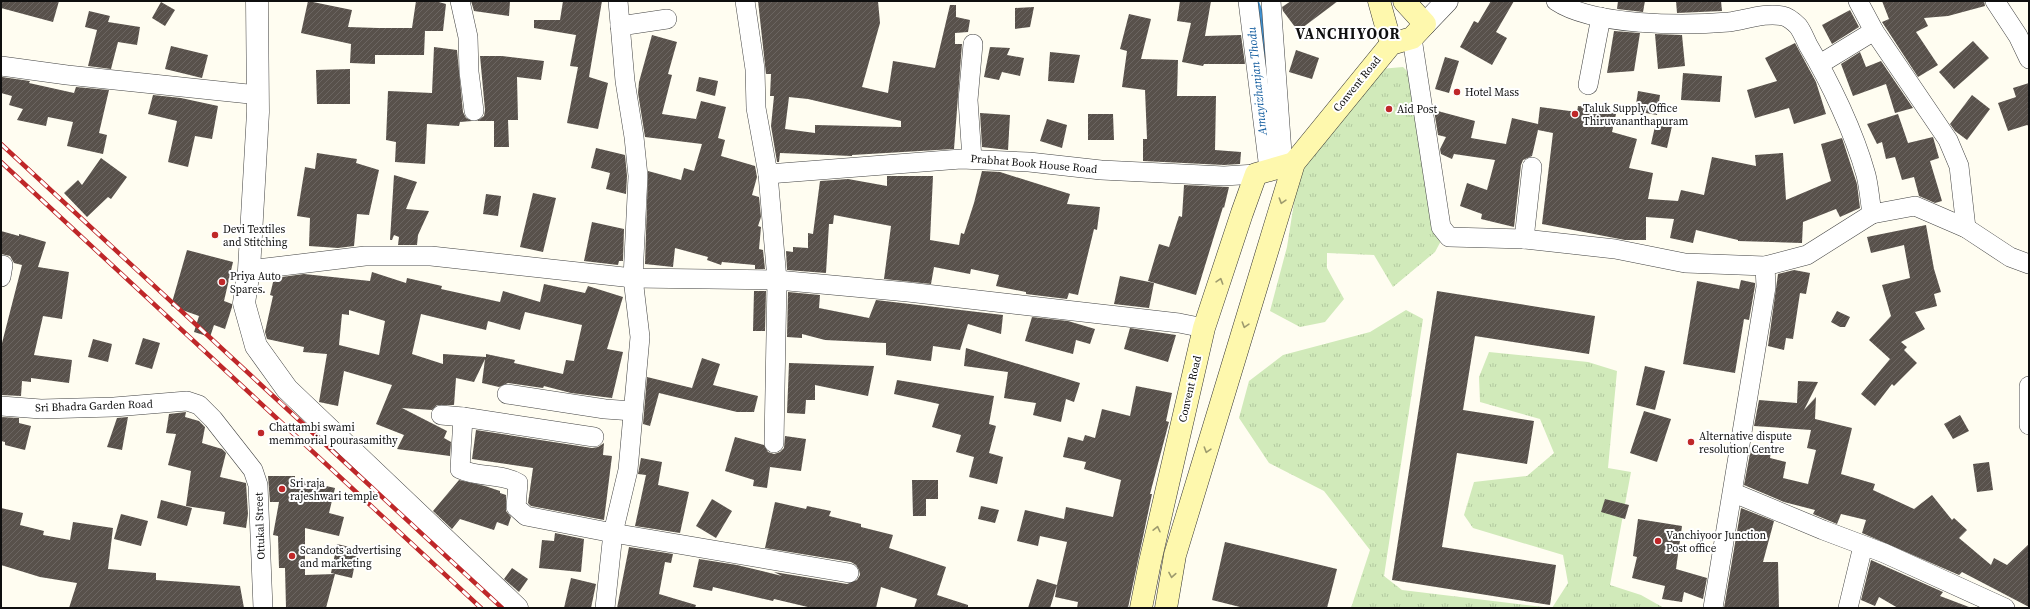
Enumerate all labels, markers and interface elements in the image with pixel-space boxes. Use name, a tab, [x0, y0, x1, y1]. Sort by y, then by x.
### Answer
district label: VANCHIYOOR	[1295, 23, 1401, 44]
water label: Amayizhanjan Thodu	[1243, 26, 1271, 137]
street label: Convent Road	[1330, 52, 1385, 115]
place label: Hotel Mass	[1465, 85, 1519, 100]
marker: Hotel Mass	[1452, 87, 1462, 97]
place label: Taluk Supply Office Thiruvananthapuram	[1583, 101, 1688, 129]
place label: Aid Post	[1397, 102, 1437, 117]
marker: Aid Post	[1384, 104, 1394, 114]
marker: Taluk Supply Office Thiruvananthapuram	[1570, 109, 1580, 119]
street label: Prabhat Book House Road	[970, 151, 1099, 177]
one-way arrow	[1278, 197, 1287, 204]
place label: Devi Textiles and Stitching	[223, 222, 288, 250]
marker: Devi Textiles and Stitching	[210, 230, 220, 240]
place label: Priya Auto Spares.	[230, 269, 281, 297]
marker: Priya Auto Spares.	[217, 277, 227, 287]
one-way arrow	[1215, 277, 1224, 284]
one-way arrow	[1241, 321, 1250, 328]
street label: Convent Road	[1175, 353, 1205, 424]
street label: Sri Bhadra Garden Road	[35, 396, 154, 416]
place label: Chattambi swami memmorial pourasamithy	[269, 420, 398, 448]
marker: Chattambi swami memmorial pourasamithy	[256, 428, 266, 438]
place label: Alternative dispute resolution Centre	[1699, 429, 1792, 457]
marker: Alternative dispute resolution Centre	[1686, 437, 1696, 447]
one-way arrow	[1203, 446, 1212, 453]
place label: Sri raja rajeshwari temple	[290, 476, 379, 504]
marker: Sri raja rajeshwari temple	[277, 484, 287, 494]
street label: Ottukal Street	[251, 492, 269, 560]
one-way arrow	[1153, 526, 1161, 532]
place label: Vanchiyoor Junction Post office	[1666, 528, 1767, 556]
marker: Vanchiyoor Junction Post office	[1653, 536, 1663, 546]
place label: Scandots advertising and marketing	[300, 543, 401, 571]
marker: Scandots advertising and marketing	[287, 551, 297, 561]
one-way arrow	[1168, 572, 1177, 578]

